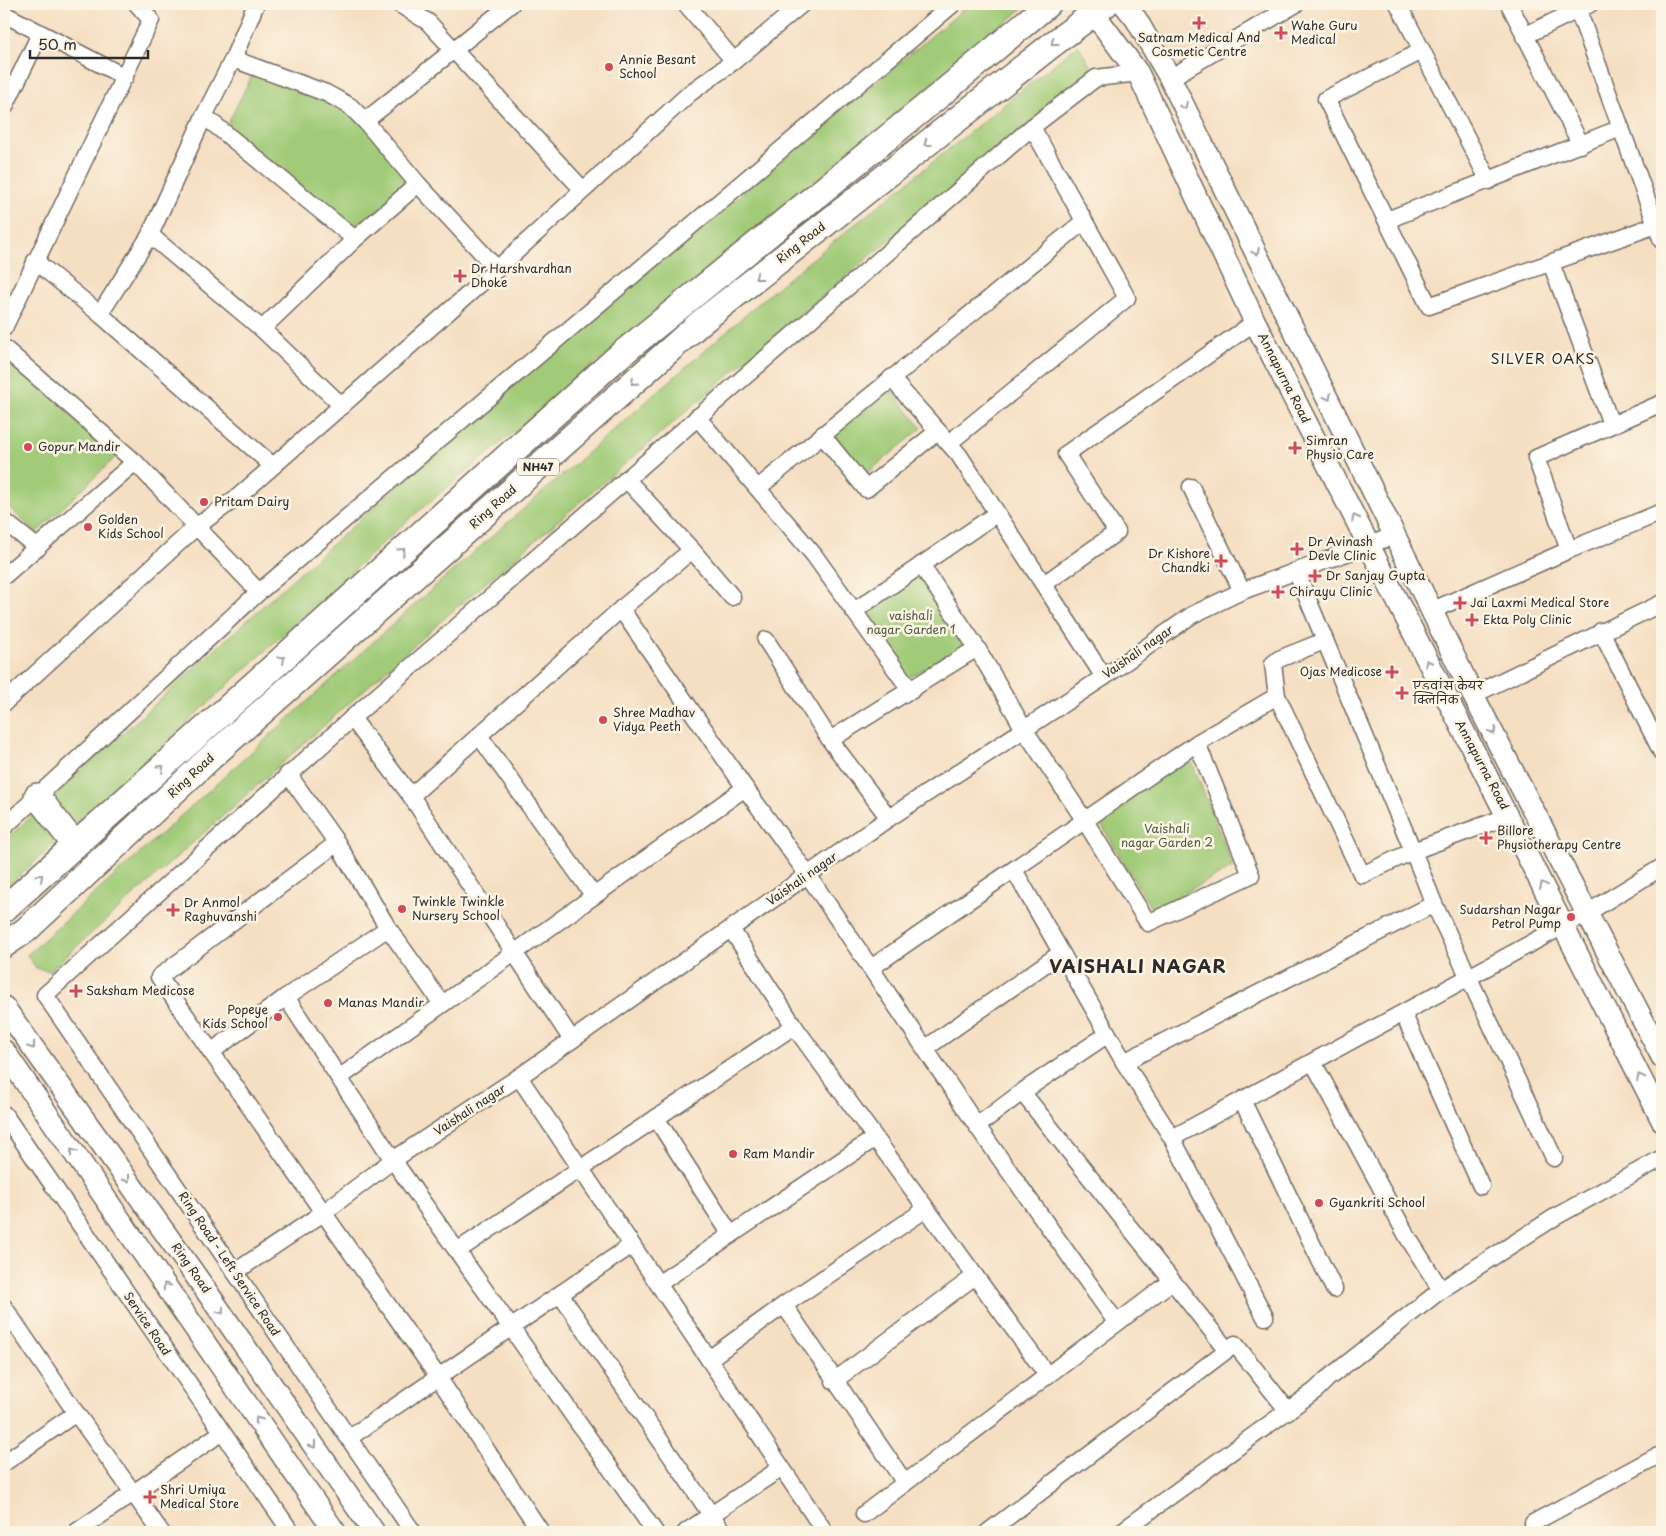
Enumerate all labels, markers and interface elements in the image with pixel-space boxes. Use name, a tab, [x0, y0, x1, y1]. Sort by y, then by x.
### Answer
place label: Wahe Guru Medical	[1291, 16, 1358, 48]
marker: Satnam Medical And Cosmetic Centre	[1193, 17, 1205, 29]
marker: Wahe Guru Medical	[1275, 27, 1287, 39]
scale bar	[30, 28, 148, 60]
place label: Satnam Medical And Cosmetic Centre	[1138, 28, 1260, 60]
text: 50 m	[38, 32, 77, 55]
one-way arrow	[1051, 37, 1060, 45]
place label: Annie Besant School	[619, 50, 696, 82]
marker: Annie Besant School	[603, 61, 615, 73]
one-way arrow	[1178, 101, 1188, 110]
one-way arrow	[924, 138, 933, 146]
street label: Ring Road	[772, 217, 829, 267]
one-way arrow	[1250, 246, 1260, 255]
place label: Dr Harshvardhan Dhoke	[471, 259, 572, 291]
marker: Dr Harshvardhan Dhoke	[453, 269, 467, 283]
one-way arrow	[755, 271, 764, 280]
street label: Annapurna Road	[1254, 329, 1316, 426]
district label: SILVER OAKS	[1491, 348, 1595, 369]
one-way arrow	[631, 376, 640, 385]
one-way arrow	[1322, 392, 1332, 401]
place label: Simran Physio Care	[1306, 431, 1374, 463]
place label: Gopur Mandir	[38, 437, 120, 455]
marker: Gopur Mandir	[22, 441, 34, 453]
marker: Simran Physio Care	[1288, 441, 1302, 455]
road number: NH47	[517, 458, 559, 476]
street label: Ring Road	[465, 480, 520, 532]
place label: Pritam Dairy	[214, 492, 289, 510]
marker: Pritam Dairy	[198, 496, 210, 508]
place label: Golden Kids School	[98, 510, 164, 542]
one-way arrow	[1351, 514, 1361, 523]
marker: Golden Kids School	[82, 521, 94, 533]
place label: Dr Avinash Devle Clinic	[1308, 532, 1376, 564]
marker: Dr Avinash Devle Clinic	[1290, 542, 1304, 556]
place label: Dr Kishore Chandki	[1148, 544, 1210, 576]
one-way arrow	[397, 548, 406, 557]
marker: Dr Kishore Chandki	[1214, 554, 1228, 568]
place label: Dr Sanjay Gupta	[1326, 566, 1426, 584]
marker: Dr Sanjay Gupta	[1308, 569, 1322, 583]
place label: Chirayu Clinic	[1289, 582, 1372, 600]
marker: Chirayu Clinic	[1271, 585, 1285, 599]
place label: Jai Laxmi Medical Store	[1470, 593, 1609, 611]
marker: Jai Laxmi Medical Store	[1454, 597, 1466, 609]
park label: vaishali nagar Garden 1	[866, 606, 956, 638]
place label: Ekta Poly Clinic	[1483, 610, 1572, 628]
marker: Ekta Poly Clinic	[1465, 613, 1479, 627]
street label: Vaishali nagar	[1098, 620, 1177, 682]
one-way arrow	[276, 656, 285, 665]
one-way arrow	[1424, 659, 1434, 668]
place label: Ojas Medicose	[1300, 662, 1382, 680]
marker: Ojas Medicose	[1386, 666, 1398, 678]
place label: एडवांस केयर क्लिनिक	[1412, 675, 1485, 708]
marker: एडवांस केयर क्लिनिक	[1395, 686, 1409, 700]
place label: Shree Madhav Vidya Peeth	[613, 703, 695, 735]
marker: Shree Madhav Vidya Peeth	[597, 714, 609, 726]
street label: Annapurna Road	[1452, 716, 1514, 813]
one-way arrow	[1487, 726, 1497, 735]
street label: Ring Road	[163, 749, 218, 802]
one-way arrow	[155, 765, 164, 774]
park label: Vaishali nagar Garden 2	[1121, 819, 1213, 851]
place label: Billore Physiotherapy Centre	[1497, 821, 1621, 853]
marker: Billore Physiotherapy Centre	[1479, 831, 1493, 845]
street label: Vaishali nagar	[762, 847, 841, 909]
one-way arrow	[35, 874, 44, 883]
one-way arrow	[1538, 881, 1549, 890]
place label: Twinkle Twinkle Nursery School	[412, 892, 505, 924]
place label: Dr Anmol Raghuvanshi	[184, 893, 257, 925]
place label: Sudarshan Nagar Petrol Pump	[1459, 900, 1562, 932]
marker: Dr Anmol Raghuvanshi	[166, 903, 180, 917]
marker: Twinkle Twinkle Nursery School	[396, 903, 408, 915]
marker: Sudarshan Nagar Petrol Pump	[1565, 911, 1577, 923]
district label: VAISHALI NAGAR	[1049, 952, 1227, 979]
place label: Saksham Medicose	[86, 981, 195, 999]
marker: Saksham Medicose	[70, 985, 82, 997]
place label: Manas Mandir	[338, 993, 424, 1011]
marker: Manas Mandir	[322, 997, 334, 1009]
place label: Popeye Kids School	[202, 1000, 268, 1032]
marker: Popeye Kids School	[272, 1011, 284, 1023]
one-way arrow	[26, 1041, 35, 1050]
one-way arrow	[1636, 1073, 1646, 1082]
street label: Vaishali nagar	[430, 1079, 510, 1139]
place label: Ram Mandir	[743, 1144, 815, 1162]
one-way arrow	[70, 1148, 80, 1157]
marker: Ram Mandir	[727, 1148, 739, 1160]
one-way arrow	[121, 1173, 130, 1182]
street label: Ring Road - Left Service Road	[175, 1189, 283, 1339]
place label: Gyankriti School	[1329, 1193, 1425, 1211]
marker: Gyankriti School	[1313, 1197, 1325, 1209]
street label: Ring Road	[168, 1240, 214, 1296]
one-way arrow	[163, 1282, 172, 1292]
street label: Service Road	[120, 1288, 176, 1359]
one-way arrow	[215, 1305, 224, 1315]
one-way arrow	[255, 1416, 264, 1426]
one-way arrow	[307, 1439, 316, 1448]
place label: Shri Umiya Medical Store	[160, 1480, 239, 1512]
marker: Shri Umiya Medical Store	[144, 1491, 156, 1503]

